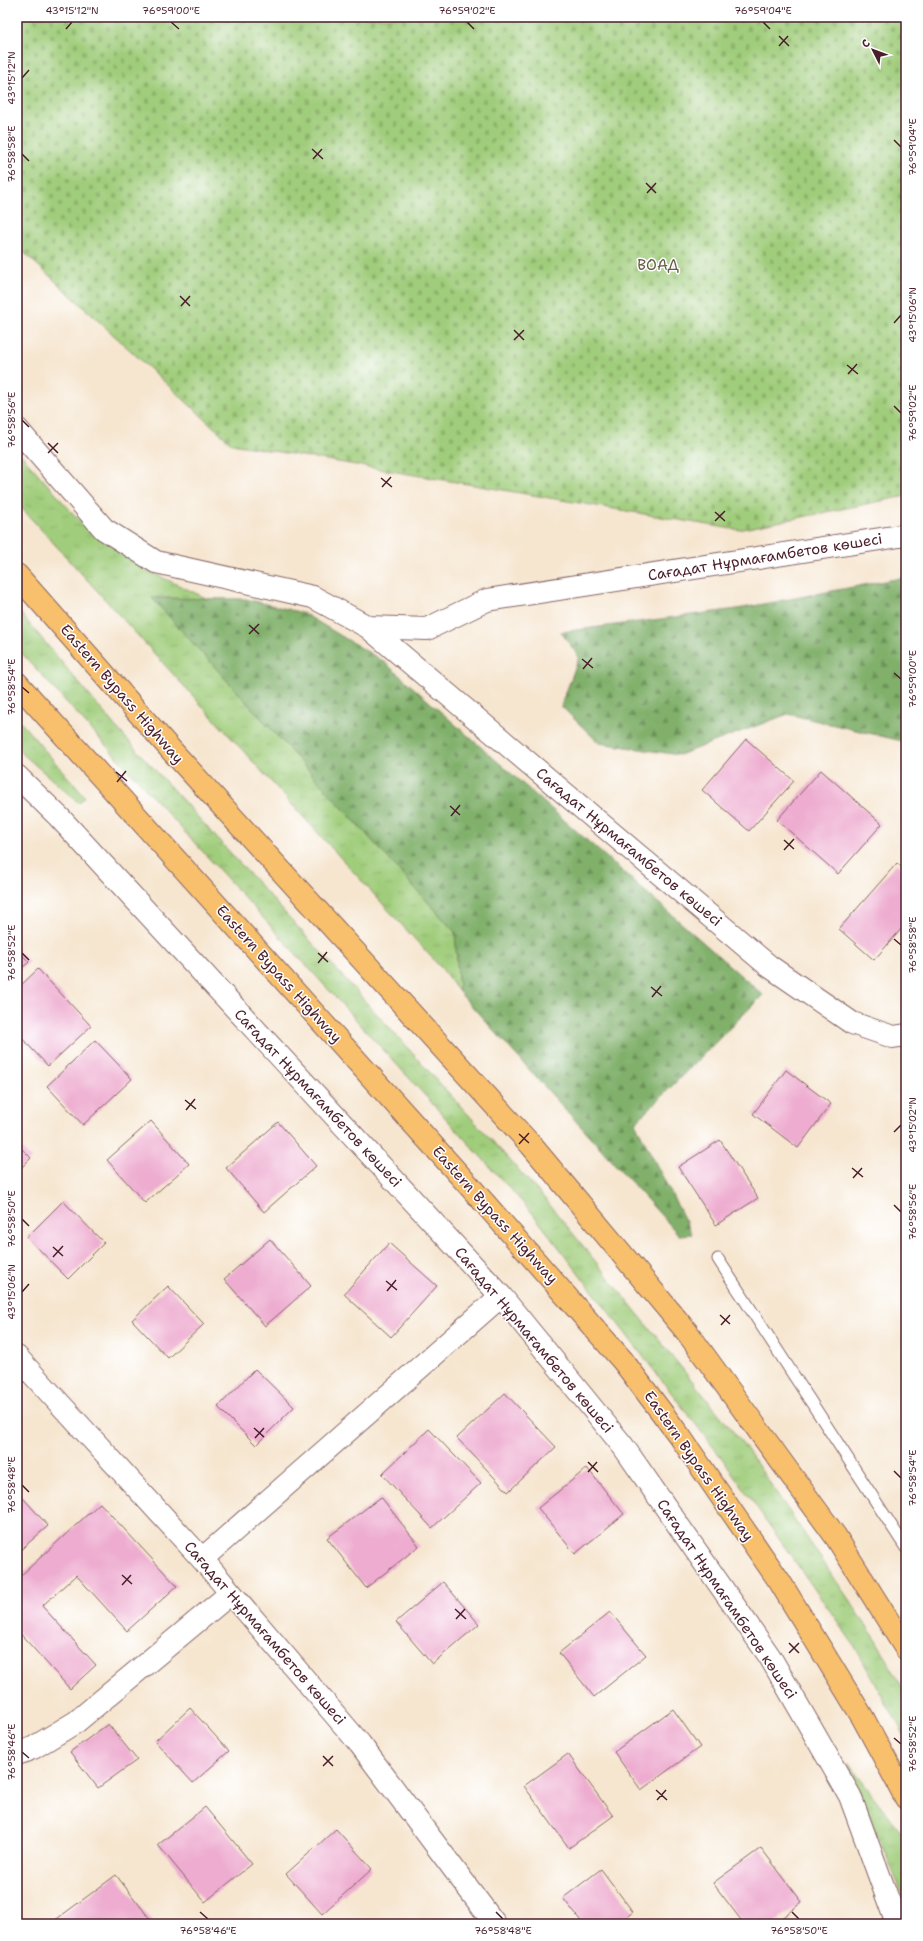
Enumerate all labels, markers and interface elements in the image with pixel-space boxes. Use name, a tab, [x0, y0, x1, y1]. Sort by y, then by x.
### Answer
text: 43°15'12"N	[45, 4, 99, 17]
text: 76°59'00"E	[142, 4, 200, 17]
text: 76°59'02"E	[438, 4, 496, 17]
text: 76°59'04"E	[734, 4, 792, 17]
north arrow	[853, 30, 893, 70]
text: С	[858, 36, 874, 51]
text: 43°15'12"N	[5, 51, 18, 105]
text: 76°59'04"E	[906, 118, 919, 176]
text: 76°58'58"E	[5, 125, 18, 183]
park label: ВОАД	[637, 255, 679, 275]
text: 43°15'06"N	[906, 287, 919, 343]
text: 76°59'02"E	[906, 384, 919, 442]
text: 76°58'56"E	[5, 392, 18, 448]
street label: Сағадат Нұрмағамбетов көшесі	[646, 529, 884, 585]
street label: Eastern Bypass Highway	[56, 620, 188, 768]
text: 76°59'00"E	[906, 650, 919, 708]
text: 76°58'54"E	[5, 658, 18, 716]
street label: Сағадат Нұрмағамбетов көшесі	[532, 763, 726, 931]
street label: Eastern Bypass Highway	[212, 901, 346, 1047]
text: 76°58'58"E	[906, 916, 919, 974]
text: 76°58'52"E	[5, 925, 18, 981]
street label: Сағадат Нұрмағамбетов көшесі	[230, 1004, 406, 1192]
text: 43°15'02"N	[906, 1097, 919, 1153]
street label: Eastern Bypass Highway	[428, 1142, 562, 1288]
text: 76°58'56"E	[906, 1184, 919, 1240]
text: 76°58'50"E	[5, 1190, 18, 1248]
street label: Сағадат Нұрмағамбетов көшесі	[450, 1243, 618, 1437]
text: 43°15'06"N	[5, 1264, 18, 1320]
street label: Eastern Bypass Highway	[639, 1387, 759, 1545]
text: 76°58'54"E	[906, 1449, 919, 1507]
text: 76°58'48"E	[5, 1456, 18, 1514]
street label: Сағадат Нұрмағамбетов көшесі	[652, 1495, 802, 1703]
street label: Сағадат Нұрмағамбетов көшесі	[180, 1537, 350, 1729]
text: 76°58'52"E	[906, 1716, 919, 1772]
text: 76°58'46"E	[5, 1723, 18, 1781]
text: 76°58'46"E	[179, 1924, 237, 1937]
text: 76°58'48"E	[474, 1924, 532, 1937]
text: 76°58'50"E	[770, 1924, 828, 1937]

